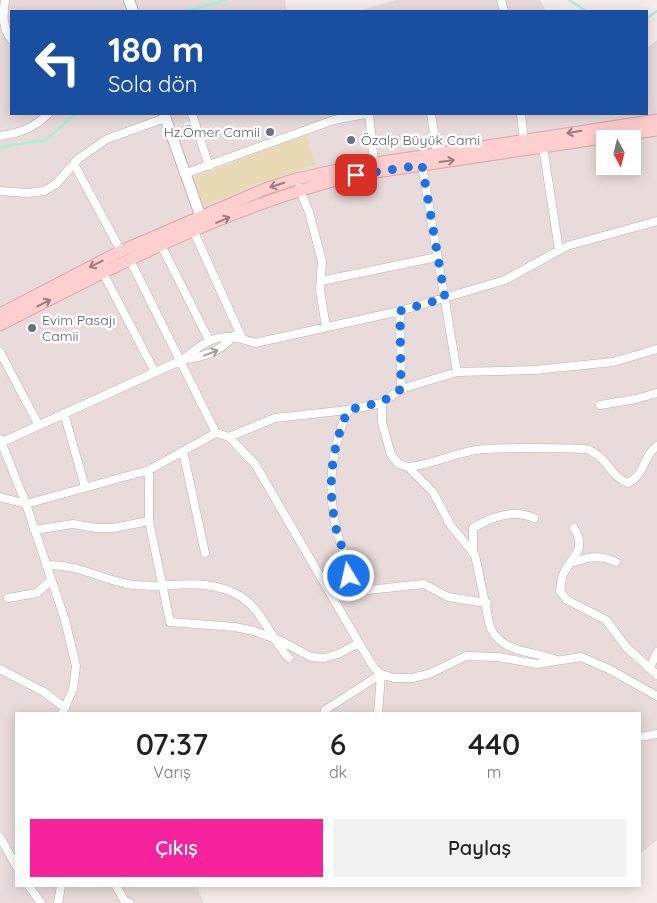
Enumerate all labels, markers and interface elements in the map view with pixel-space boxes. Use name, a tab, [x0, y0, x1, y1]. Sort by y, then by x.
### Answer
text: 180 m	[108, 27, 204, 71]
icon: left	[25, 30, 90, 95]
text: Sola dön	[108, 70, 197, 98]
place label: Hz.Ömer Camii	[164, 123, 260, 141]
marker: Hz.Ömer Camii	[264, 126, 276, 138]
one-way arrow	[567, 127, 583, 137]
north arrow	[596, 130, 641, 175]
map controls	[596, 130, 641, 175]
place label: Özalp Büyük Cami	[361, 131, 480, 149]
marker: Özalp Büyük Cami	[345, 134, 357, 146]
pin	[335, 154, 377, 196]
one-way arrow	[438, 156, 454, 166]
icon: arrive	[342, 161, 370, 189]
one-way arrow	[269, 181, 285, 190]
one-way arrow	[215, 214, 230, 224]
one-way arrow	[89, 260, 104, 269]
one-way arrow	[36, 298, 51, 308]
place label: Evim Pasajı Camii	[42, 311, 115, 345]
marker: Evim Pasajı Camii	[26, 322, 38, 334]
one-way arrow	[202, 348, 218, 357]
position arrow	[322, 549, 374, 601]
text: 07:37	[136, 725, 208, 763]
text: 6	[330, 725, 346, 763]
text: 440	[468, 725, 520, 763]
text: Varış	[153, 762, 191, 782]
text: dk	[329, 762, 347, 782]
text: m	[487, 762, 501, 782]
button: Çıkış	[30, 819, 323, 877]
button: Paylaş	[333, 819, 626, 877]

